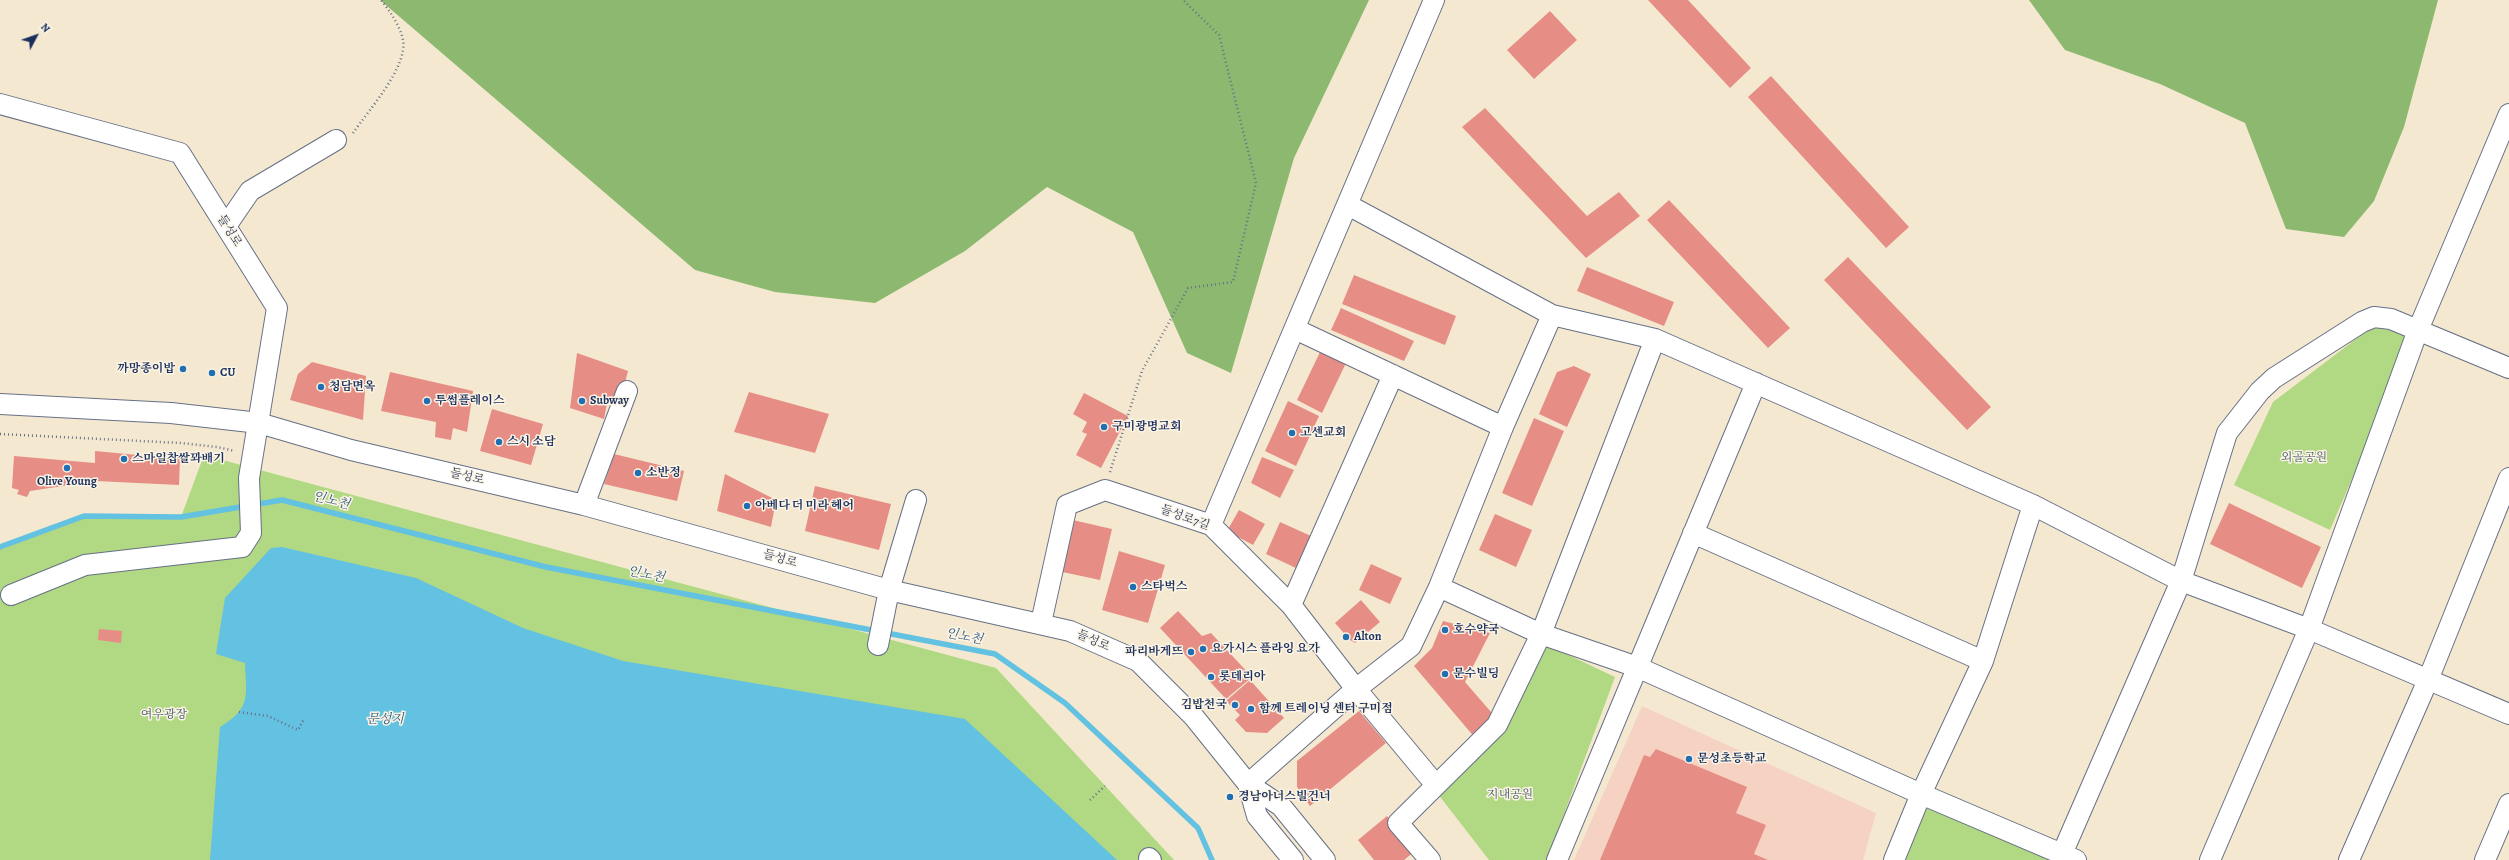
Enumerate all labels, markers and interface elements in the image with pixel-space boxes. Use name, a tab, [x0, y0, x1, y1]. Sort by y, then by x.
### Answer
north arrow	[16, 16, 56, 56]
text: N	[37, 20, 54, 36]
street label: 들성로	[214, 212, 244, 250]
place label: 까망종이밥	[117, 362, 175, 376]
marker: 까망종이밥	[178, 364, 188, 374]
place label: CU	[220, 366, 235, 380]
marker: CU	[207, 368, 217, 378]
place label: 청담면옥	[329, 380, 375, 394]
marker: 청담면옥	[316, 382, 326, 392]
place label: 투썸플레이스	[435, 394, 505, 408]
place label: Subway	[590, 394, 629, 408]
marker: 투썸플레이스	[422, 396, 432, 406]
marker: Subway	[577, 396, 587, 406]
place label: 구미광명교회	[1112, 420, 1182, 434]
marker: 구미광명교회	[1099, 422, 1109, 432]
place label: 고센교회	[1300, 426, 1346, 440]
marker: 고센교회	[1287, 428, 1297, 438]
place label: 스시 소담	[507, 435, 555, 449]
marker: 스시 소담	[494, 437, 504, 447]
park label: 외골공원	[2281, 451, 2327, 465]
place label: 스마일찹쌀꽈배기	[132, 452, 225, 466]
marker: 스마일찹쌀꽈배기	[119, 454, 129, 464]
marker: Olive Young	[62, 463, 72, 473]
street label: 들성로	[448, 466, 486, 488]
place label: 소반정	[646, 466, 681, 480]
marker: 소반정	[633, 468, 643, 478]
place label: Olive Young	[37, 475, 97, 489]
water label: 인노천	[311, 489, 351, 513]
place label: 아베다 더 미라 헤어	[755, 499, 854, 513]
marker: 아베다 더 미라 헤어	[742, 501, 752, 511]
street label: 들성로7길	[1158, 502, 1212, 534]
street label: 들성로	[761, 547, 799, 571]
water label: 인노천	[626, 564, 666, 586]
place label: 스타벅스	[1141, 580, 1187, 594]
marker: 스타벅스	[1128, 582, 1138, 592]
place label: 호수약국	[1453, 623, 1499, 637]
marker: 호수약국	[1440, 625, 1450, 635]
water label: 인노천	[944, 626, 984, 648]
street label: 들성로	[1074, 627, 1112, 655]
place label: Alton	[1354, 630, 1381, 644]
marker: Alton	[1341, 632, 1351, 642]
place label: 요가시스 플라잉 요가	[1211, 642, 1320, 656]
marker: 요가시스 플라잉 요가	[1198, 644, 1208, 654]
place label: 파리바게뜨	[1125, 645, 1183, 659]
marker: 파리바게뜨	[1186, 647, 1196, 657]
place label: 문수빌딩	[1453, 667, 1499, 681]
marker: 문수빌딩	[1440, 669, 1450, 679]
place label: 롯데리아	[1219, 670, 1265, 684]
marker: 롯데리아	[1206, 672, 1216, 682]
place label: 김밥천국	[1181, 698, 1227, 712]
marker: 김밥천국	[1230, 700, 1240, 710]
place label: 함께 트레이닝 센터 구미점	[1259, 702, 1393, 716]
marker: 함께 트레이닝 센터 구미점	[1246, 704, 1256, 714]
park label: 여우광장	[141, 708, 187, 722]
water label: 문성지	[366, 712, 404, 728]
place label: 문성초등학교	[1697, 752, 1767, 766]
marker: 문성초등학교	[1684, 754, 1694, 764]
park label: 지내공원	[1487, 788, 1533, 802]
place label: 경남아너스빌건너	[1238, 790, 1331, 804]
marker: 경남아너스빌건너	[1225, 792, 1235, 802]

